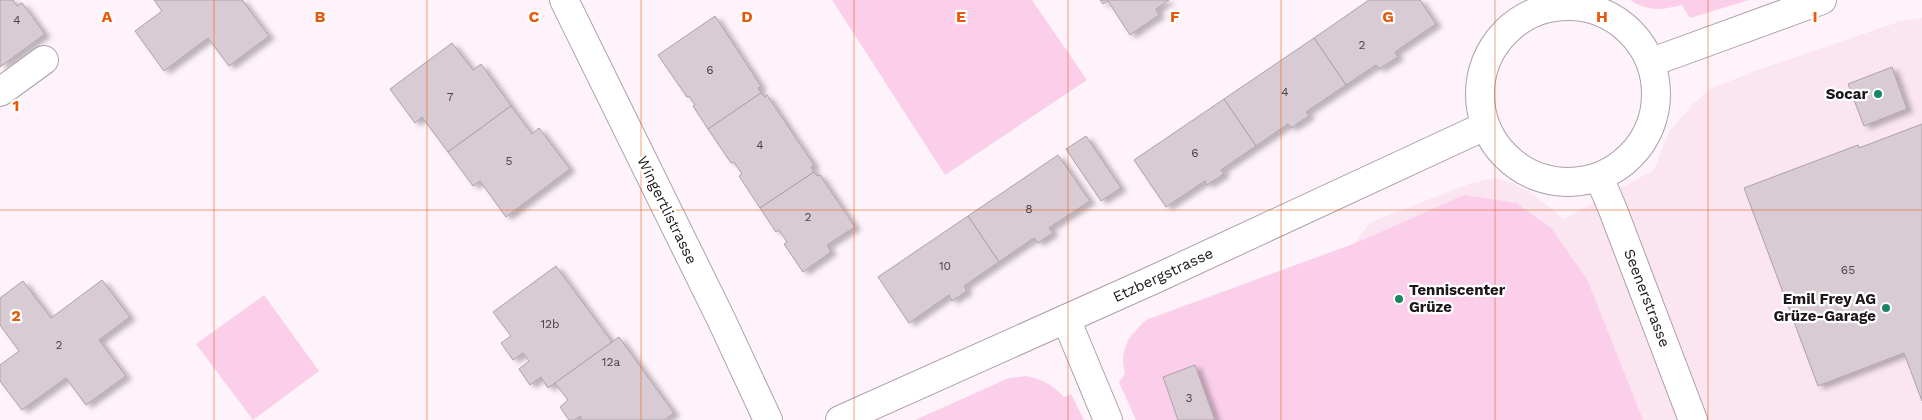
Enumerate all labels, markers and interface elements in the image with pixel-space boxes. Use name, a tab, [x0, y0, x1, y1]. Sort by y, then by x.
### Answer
text: A	[102, 7, 113, 26]
text: B	[315, 7, 326, 26]
text: C	[529, 7, 540, 26]
text: D	[741, 7, 753, 26]
text: E	[956, 7, 966, 26]
text: F	[1170, 7, 1180, 26]
text: G	[1382, 7, 1394, 26]
text: H	[1596, 7, 1608, 26]
text: I	[1812, 7, 1818, 26]
house number: 4	[13, 13, 21, 27]
house number: 2	[1359, 38, 1366, 52]
house number: 6	[706, 63, 714, 77]
house number: 4	[1281, 85, 1289, 99]
place label: Socar	[1826, 85, 1869, 103]
marker: Socar	[1872, 88, 1884, 100]
house number: 7	[447, 90, 454, 104]
text: 1	[13, 96, 19, 115]
house number: 4	[756, 138, 764, 152]
house number: 6	[1191, 146, 1199, 160]
street label: Wingertlistrasse	[633, 153, 701, 267]
house number: 5	[506, 154, 513, 168]
house number: 8	[1025, 202, 1033, 216]
house number: 2	[805, 210, 812, 224]
street label: Etzbergstrasse	[1110, 244, 1216, 306]
street label: Seenerstrasse	[1620, 246, 1674, 350]
house number: 10	[939, 259, 951, 273]
house number: 65	[1841, 263, 1855, 277]
place label: Tenniscenter Grüze	[1409, 281, 1506, 316]
place label: Emil Frey AG Grüze-Garage	[1773, 290, 1876, 325]
marker: Tenniscenter Grüze	[1393, 293, 1405, 305]
marker: Emil Frey AG Grüze-Garage	[1880, 302, 1892, 314]
text: 2	[11, 306, 21, 325]
house number: 12b	[540, 317, 560, 331]
house number: 2	[56, 338, 63, 352]
house number: 12a	[602, 355, 620, 369]
house number: 3	[1186, 391, 1193, 405]

